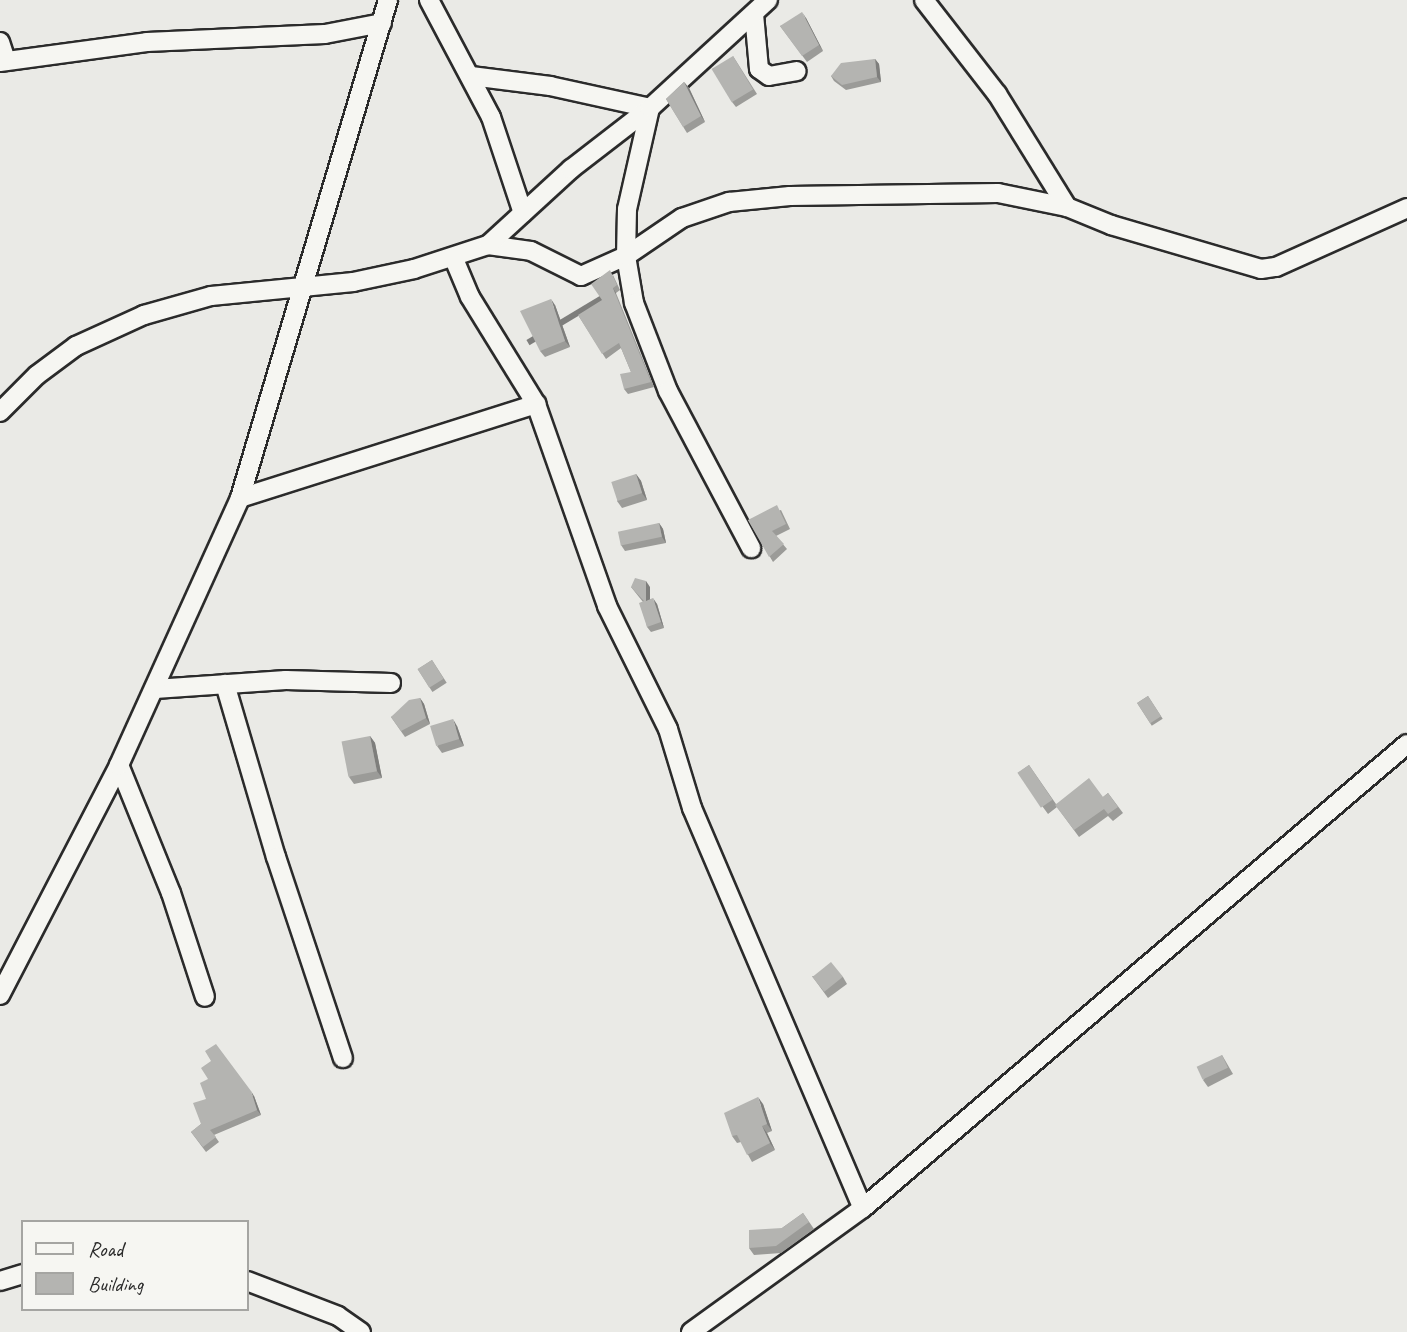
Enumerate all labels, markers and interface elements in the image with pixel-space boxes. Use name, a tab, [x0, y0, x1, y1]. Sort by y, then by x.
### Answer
legend	[21, 1220, 248, 1311]
text: Road	[88, 1236, 123, 1262]
text: Building	[88, 1271, 143, 1297]

